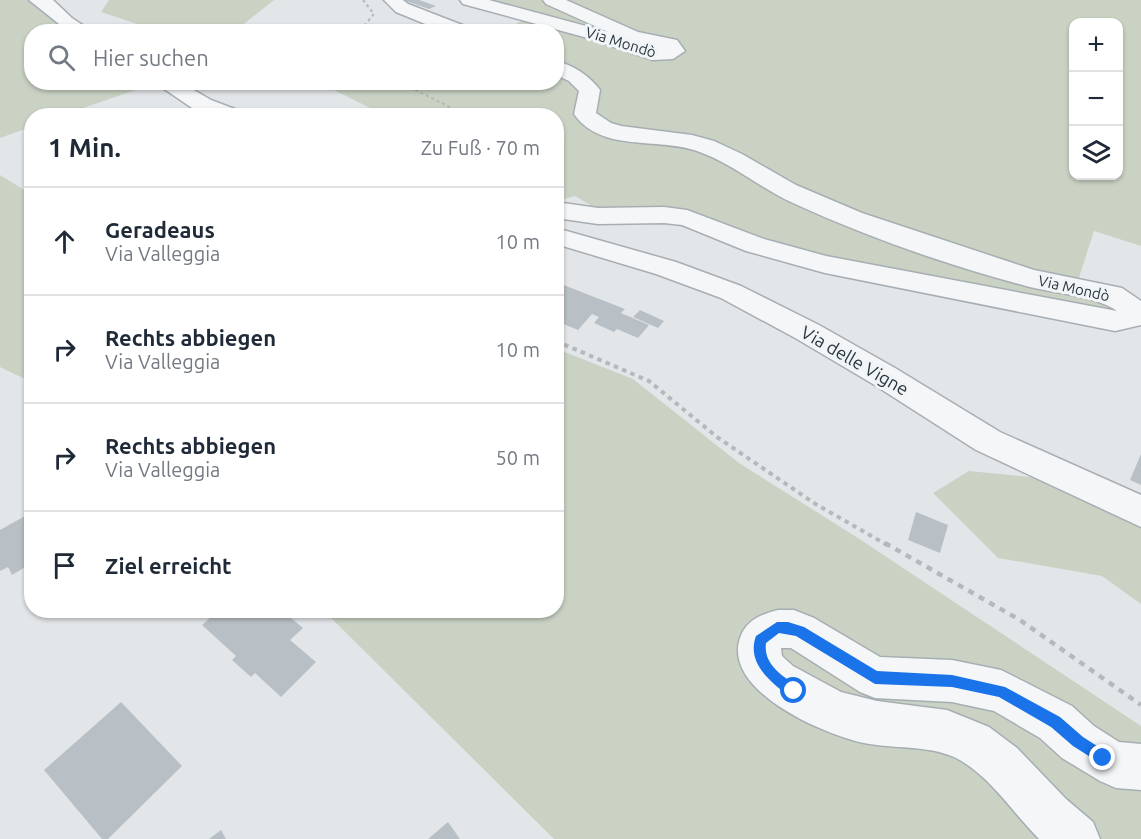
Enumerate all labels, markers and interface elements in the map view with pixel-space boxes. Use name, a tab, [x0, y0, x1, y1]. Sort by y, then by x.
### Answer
map controls	[1069, 18, 1123, 180]
button: +	[1069, 18, 1123, 72]
street label: Via Mondò	[584, 23, 658, 61]
search box	[24, 24, 564, 90]
icon: search	[45, 41, 78, 74]
text: Hier suchen	[93, 45, 209, 70]
button: −	[1069, 72, 1123, 126]
button: layers	[1069, 126, 1123, 180]
text: 1 Min.	[48, 133, 121, 162]
text: Zu Fuß · 70 m	[421, 136, 540, 159]
text: Geradeaus	[105, 217, 215, 242]
icon: ahead	[48, 225, 81, 258]
text: 10 m	[496, 230, 540, 253]
text: Via Valleggia	[105, 242, 220, 265]
street label: Via Mondò	[1037, 272, 1111, 304]
street label: Via delle Vigne	[798, 321, 912, 399]
text: Rechts abbiegen	[105, 325, 276, 350]
icon: right	[48, 333, 81, 366]
text: 10 m	[496, 338, 540, 361]
text: Via Valleggia	[105, 350, 220, 373]
text: Rechts abbiegen	[105, 433, 276, 458]
icon: right	[48, 441, 81, 474]
text: 50 m	[496, 446, 540, 469]
text: Via Valleggia	[105, 458, 220, 481]
icon: arrive	[48, 549, 81, 582]
text: Ziel erreicht	[105, 553, 232, 578]
route start	[780, 677, 806, 703]
route end	[1089, 744, 1115, 770]

